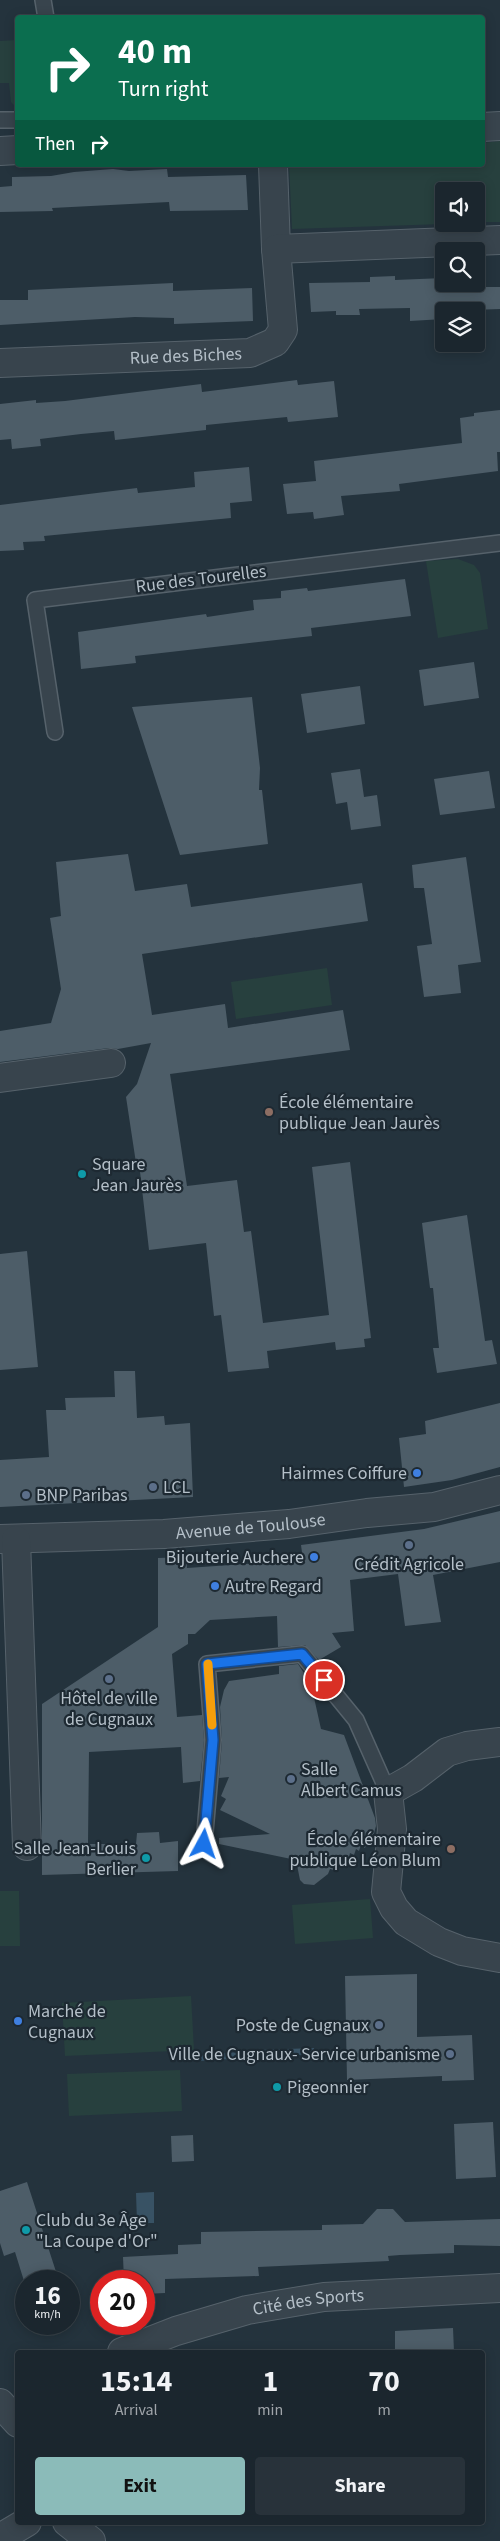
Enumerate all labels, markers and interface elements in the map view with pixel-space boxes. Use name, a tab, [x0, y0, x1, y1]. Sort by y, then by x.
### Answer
text: 40 m	[118, 27, 192, 77]
icon: right	[35, 35, 100, 100]
text: Turn right	[118, 73, 208, 105]
icon: right	[85, 130, 113, 158]
text: Then	[35, 131, 75, 158]
map controls	[435, 182, 485, 352]
button: sound	[435, 182, 485, 232]
button: search	[435, 242, 485, 292]
button: layers	[435, 302, 485, 352]
street label: Rue des Biches	[129, 341, 242, 370]
street label: Rue des Tourelles	[134, 559, 268, 599]
place label: École élémentaire publique Jean Jaurès	[279, 1090, 440, 1136]
marker: École élémentaire publique Jean Jaurès	[263, 1106, 275, 1118]
place label: Square Jean Jaurès	[92, 1152, 182, 1198]
marker: Square Jean Jaurès	[76, 1168, 88, 1180]
place label: Hairmes Coiffure	[281, 1461, 407, 1486]
marker: Hairmes Coiffure	[411, 1467, 423, 1479]
place label: LCL	[163, 1475, 191, 1500]
marker: LCL	[147, 1481, 159, 1493]
place label: BNP Paribas	[36, 1483, 128, 1508]
marker: BNP Paribas	[20, 1489, 32, 1501]
street label: Avenue de Toulouse	[175, 1506, 327, 1546]
marker: Crédit Agricole	[403, 1539, 415, 1551]
place label: Bijouterie Auchere	[166, 1545, 304, 1570]
marker: Bijouterie Auchere	[308, 1551, 320, 1563]
place label: Crédit Agricole	[354, 1552, 464, 1577]
place label: Autre Regard	[225, 1574, 322, 1599]
marker: Autre Regard	[209, 1580, 221, 1592]
pin	[303, 1659, 345, 1701]
icon: arrive	[310, 1666, 338, 1694]
marker: Hôtel de ville de Cugnaux	[103, 1673, 115, 1685]
place label: Hôtel de ville de Cugnaux	[60, 1686, 158, 1732]
place label: Salle Albert Camus	[301, 1757, 402, 1803]
marker: Salle Albert Camus	[285, 1773, 297, 1785]
position arrow	[177, 1817, 229, 1869]
place label: École élémentaire publique Léon Blum	[289, 1827, 441, 1873]
place label: Salle Jean-Louis Berlier	[14, 1836, 137, 1882]
marker: École élémentaire publique Léon Blum	[445, 1843, 457, 1855]
marker: Salle Jean-Louis Berlier	[140, 1852, 152, 1864]
place label: Marché de Cugnaux	[28, 1999, 106, 2045]
place label: Poste de Cugnaux	[236, 2013, 369, 2038]
marker: Marché de Cugnaux	[12, 2015, 24, 2027]
marker: Poste de Cugnaux	[373, 2019, 385, 2031]
place label: Ville de Cugnaux- Service urbanisme	[169, 2042, 440, 2067]
marker: Ville de Cugnaux- Service urbanisme	[444, 2048, 456, 2060]
place label: Pigeonnier	[287, 2075, 369, 2100]
marker: Pigeonnier	[271, 2081, 283, 2093]
place label: Club du 3e Âge "La Coupe d'Or"	[36, 2208, 158, 2254]
marker: Club du 3e Âge "La Coupe d'Or"	[20, 2224, 32, 2236]
speed limit sign: 20	[90, 2270, 155, 2335]
text: 16	[34, 2278, 61, 2314]
street label: Cité des Sports	[251, 2282, 365, 2321]
text: km/h	[34, 2306, 61, 2323]
text: 15:14	[100, 2360, 172, 2403]
text: 1	[262, 2360, 278, 2403]
text: 70	[368, 2360, 400, 2403]
text: Arrival	[115, 2399, 158, 2421]
text: min	[257, 2399, 283, 2421]
text: m	[377, 2399, 391, 2421]
button: Exit	[35, 2457, 245, 2515]
button: Share	[255, 2457, 465, 2515]

